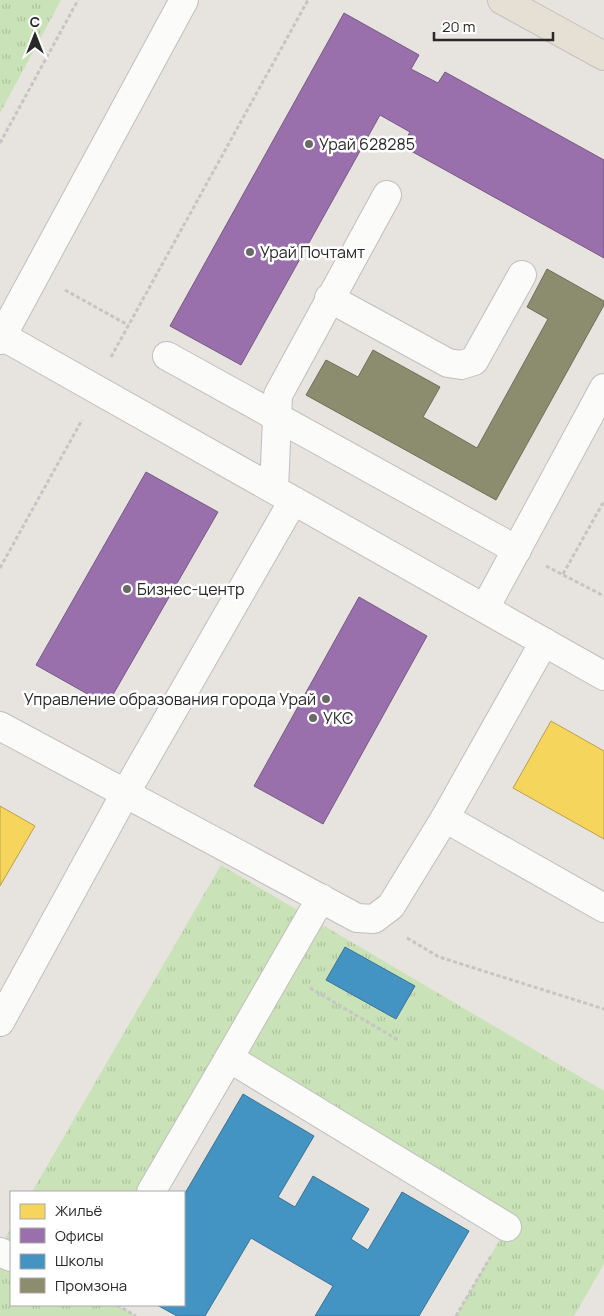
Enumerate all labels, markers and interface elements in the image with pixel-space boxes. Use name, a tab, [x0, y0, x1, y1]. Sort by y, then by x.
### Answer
north arrow	[10, 10, 60, 60]
scale bar	[434, 10, 553, 42]
text: С	[30, 12, 40, 31]
text: 20 m	[442, 16, 475, 37]
place label: Урай 628285	[319, 133, 415, 155]
marker: Урай 628285	[303, 138, 315, 150]
place label: Урай Почтамт	[260, 241, 365, 263]
marker: Урай Почтамт	[244, 246, 256, 258]
place label: Бизнес-центр	[137, 578, 245, 600]
marker: Бизнес-центр	[121, 583, 133, 595]
place label: Управление образования города Урай	[24, 688, 316, 710]
marker: Управление образования города Урай	[320, 693, 332, 705]
place label: УКС	[323, 707, 353, 729]
marker: УКС	[307, 712, 319, 724]
legend	[10, 1191, 185, 1306]
text: Жильё	[55, 1200, 103, 1221]
text: Офисы	[55, 1225, 104, 1246]
text: Школы	[55, 1250, 103, 1271]
text: Промзона	[55, 1275, 127, 1296]

